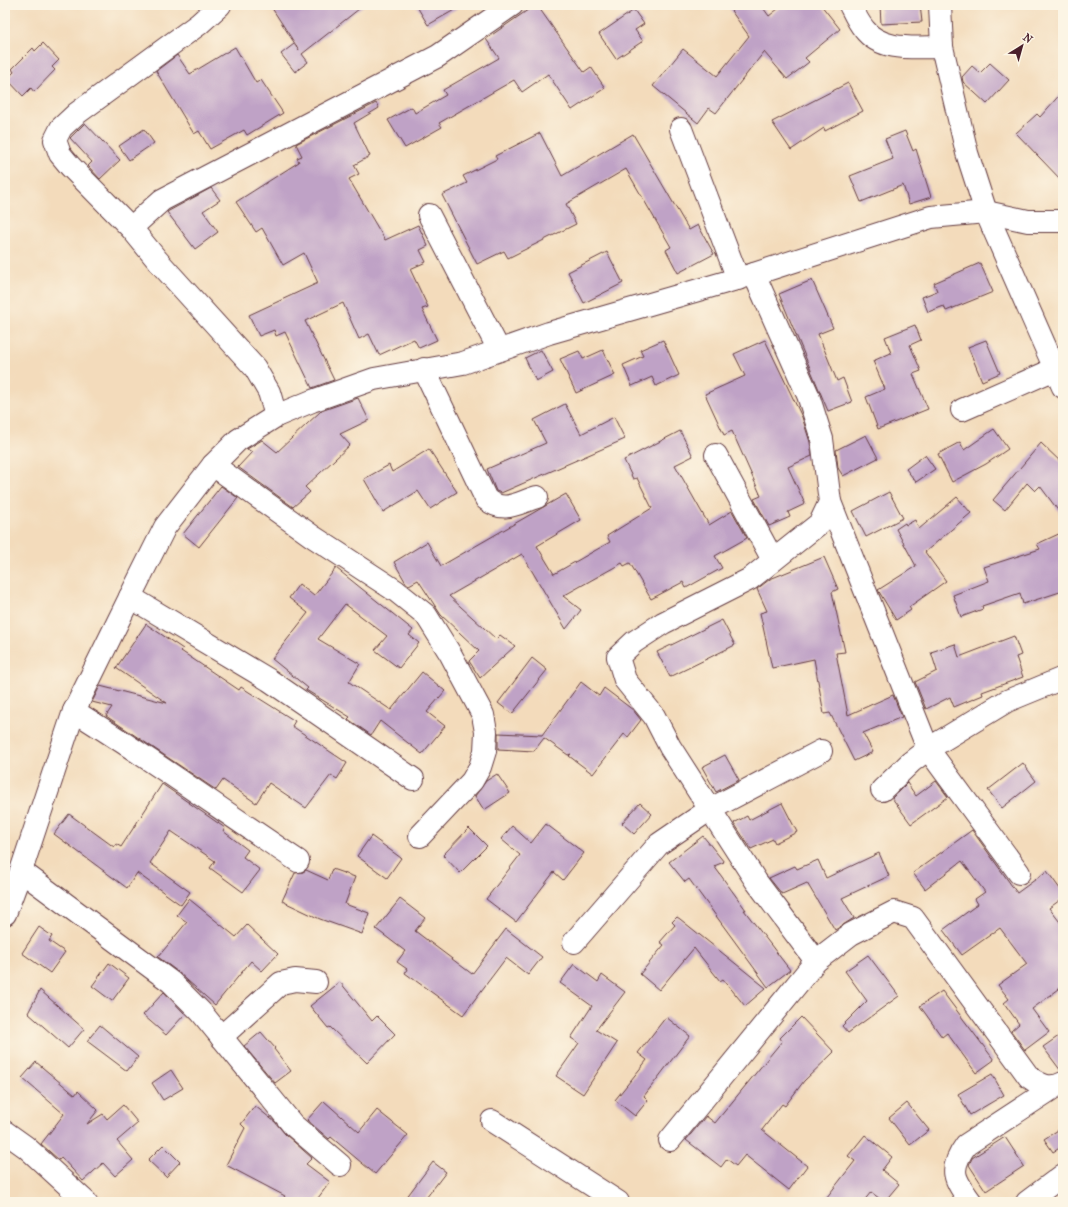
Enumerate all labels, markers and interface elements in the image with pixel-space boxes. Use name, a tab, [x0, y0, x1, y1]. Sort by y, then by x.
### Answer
north arrow	[1002, 26, 1042, 66]
text: N	[1020, 31, 1035, 47]

